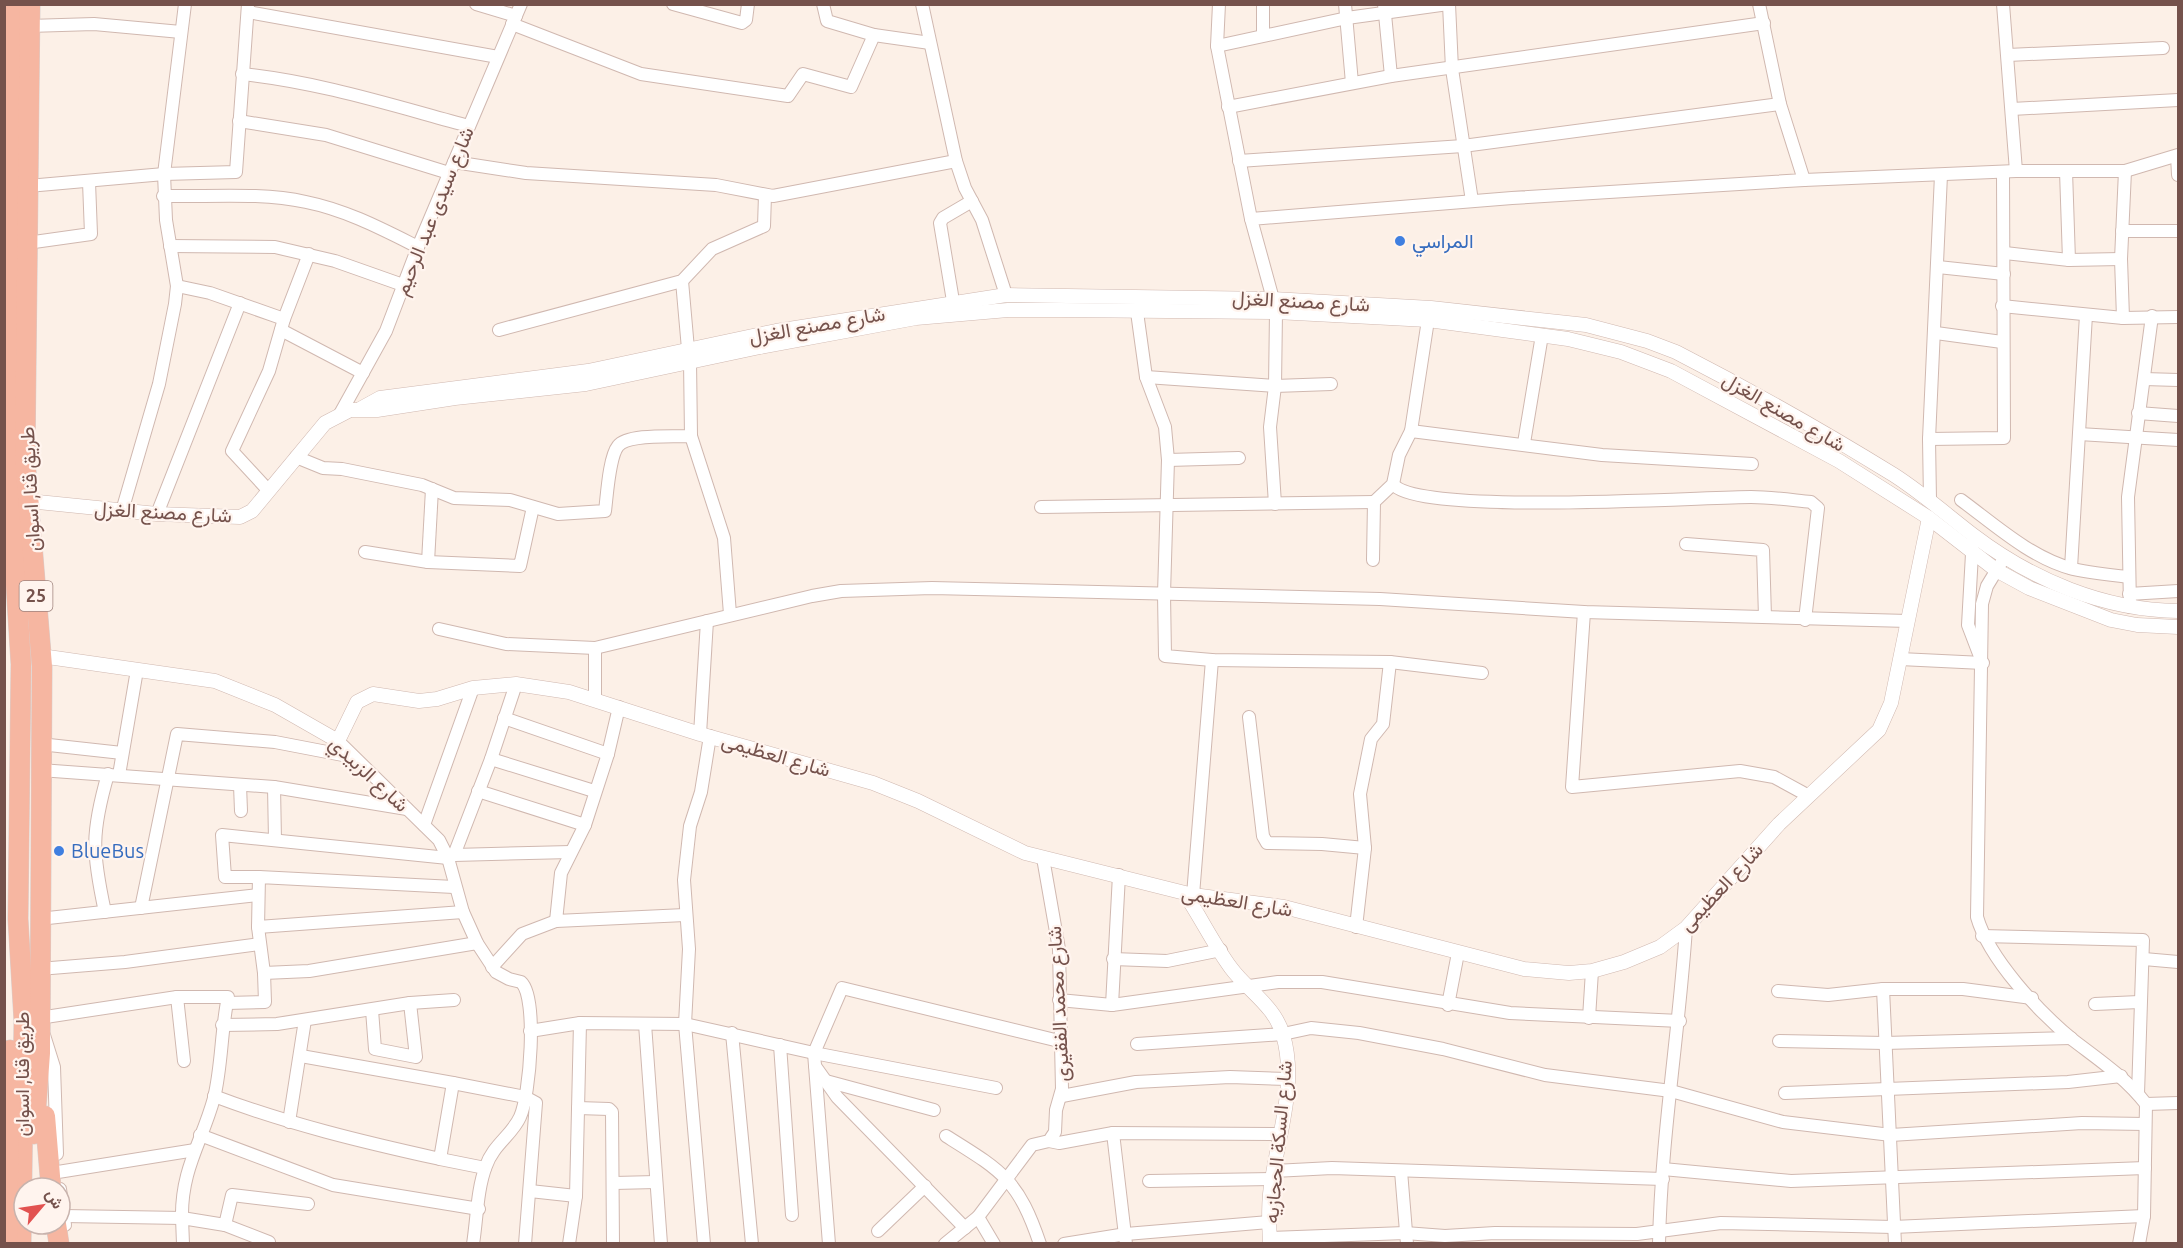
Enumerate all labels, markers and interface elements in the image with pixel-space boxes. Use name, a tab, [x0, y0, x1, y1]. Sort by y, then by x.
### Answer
street label: شارع سيدى عبد الرحيم	[389, 123, 481, 300]
place label: المراسي	[1412, 229, 1474, 258]
marker: المراسي	[1393, 234, 1407, 248]
street label: شارع مصنع الغزل	[1231, 285, 1370, 319]
street label: شارع مصنع الغزل	[747, 301, 887, 351]
street label: شارع مصنع الغزل	[1717, 367, 1850, 459]
street label: طريق قنا, اسوان	[15, 426, 46, 552]
street label: شارع مصنع الغزل	[93, 496, 232, 530]
road number: 25	[20, 581, 52, 611]
street label: شارع العظيمى	[718, 728, 833, 784]
street label: شارع الزبيدي	[321, 731, 414, 821]
street label: شارع العظيمى	[1674, 838, 1769, 938]
place label: BlueBus	[71, 839, 144, 862]
marker: BlueBus	[52, 844, 66, 858]
street label: شارع العظيمى	[1179, 880, 1294, 924]
street label: شارع محمد الفقيرى	[1042, 925, 1076, 1082]
street label: طريق قنا, اسوان	[10, 1011, 35, 1137]
street label: شارع السكة الحجازيه	[1259, 1059, 1299, 1225]
north arrow	[12, 1176, 72, 1236]
text: ش	[42, 1186, 68, 1212]

